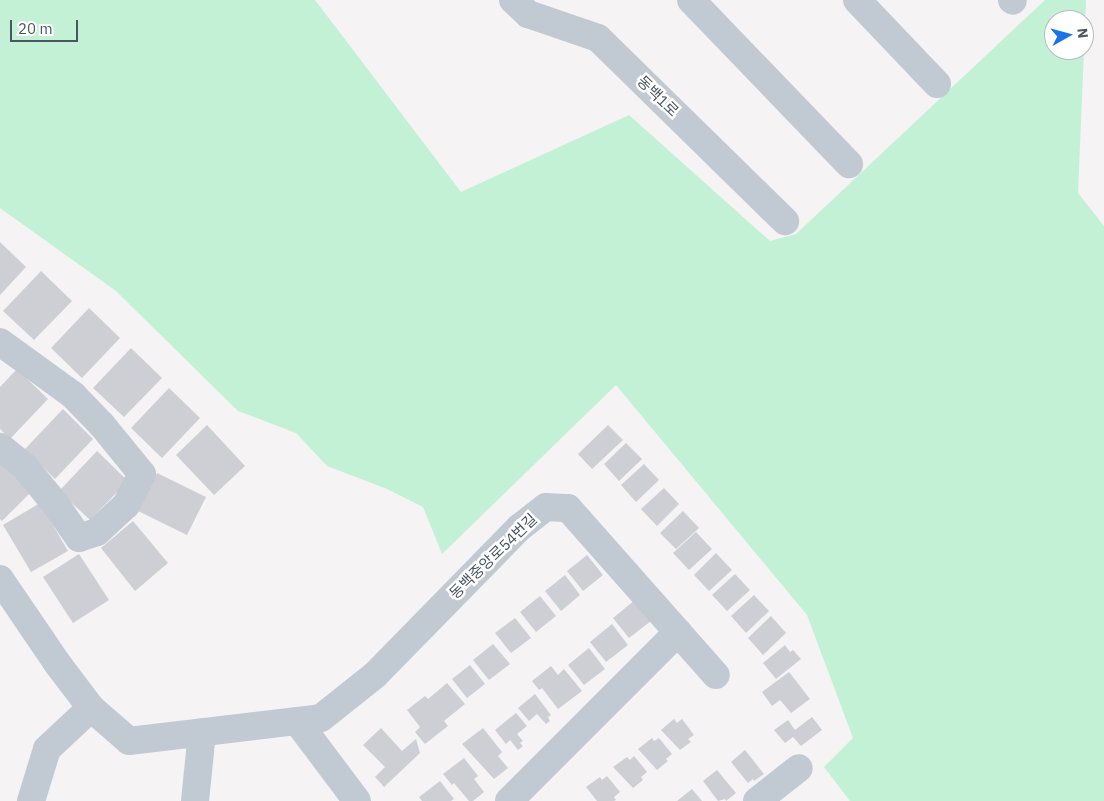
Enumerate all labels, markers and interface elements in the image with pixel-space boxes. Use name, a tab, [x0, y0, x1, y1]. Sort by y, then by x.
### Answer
scale bar	[12, 10, 80, 42]
north arrow	[1044, 10, 1094, 60]
text: 20 m	[18, 19, 53, 38]
text: N	[1073, 27, 1092, 39]
street label: 동백1로	[634, 72, 682, 120]
street label: 동백중앙로54번길	[446, 510, 540, 602]

